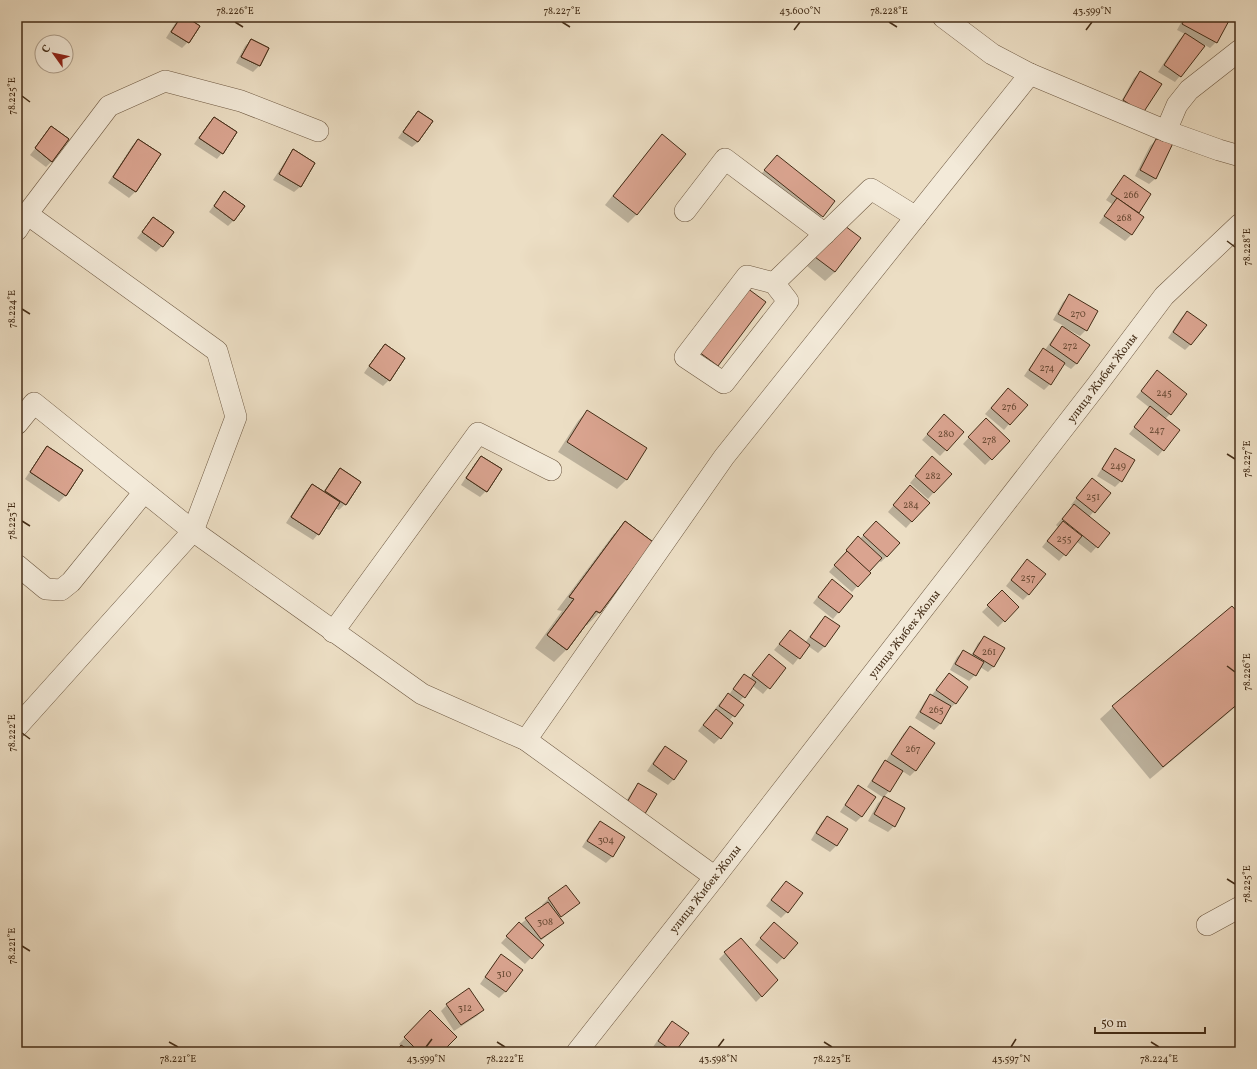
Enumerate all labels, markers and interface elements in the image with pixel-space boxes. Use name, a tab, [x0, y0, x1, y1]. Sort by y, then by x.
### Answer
text: 78.226°E	[216, 4, 254, 18]
text: 78.227°E	[543, 4, 581, 18]
text: 43.600°N	[779, 4, 821, 18]
text: 78.228°E	[870, 4, 908, 18]
text: 43.599°N	[1073, 4, 1112, 18]
north arrow	[34, 34, 74, 74]
text: С	[39, 42, 55, 56]
text: 78.225°E	[5, 77, 19, 115]
house number: 266	[1123, 188, 1139, 202]
house number: 268	[1116, 211, 1132, 225]
text: 78.228°E	[1240, 228, 1254, 266]
text: 78.224°E	[5, 290, 19, 328]
house number: 270	[1070, 307, 1086, 321]
street label: улица Жибек Жолы	[1064, 330, 1142, 427]
house number: 272	[1062, 339, 1078, 353]
house number: 274	[1040, 361, 1054, 375]
house number: 245	[1156, 386, 1172, 400]
house number: 276	[1001, 400, 1017, 414]
house number: 247	[1149, 423, 1165, 437]
house number: 280	[938, 427, 954, 441]
house number: 278	[982, 433, 996, 447]
text: 78.227°E	[1240, 440, 1254, 478]
house number: 249	[1110, 459, 1126, 473]
house number: 282	[925, 469, 941, 483]
house number: 251	[1086, 490, 1100, 504]
house number: 284	[903, 498, 919, 512]
text: 78.223°E	[5, 502, 19, 540]
house number: 255	[1057, 532, 1072, 546]
house number: 257	[1020, 571, 1036, 585]
street label: улица Жибек Жолы	[865, 587, 945, 682]
house number: 261	[982, 645, 996, 659]
text: 78.226°E	[1240, 653, 1254, 691]
house number: 265	[928, 703, 944, 717]
text: 78.222°E	[5, 714, 19, 752]
house number: 267	[905, 742, 921, 756]
house number: 304	[598, 833, 614, 847]
street label: улица Жибек Жолы	[666, 842, 746, 937]
text: 78.225°E	[1240, 865, 1254, 903]
house number: 308	[537, 915, 553, 929]
text: 78.221°E	[5, 928, 19, 964]
house number: 310	[496, 967, 512, 981]
house number: 312	[458, 1001, 472, 1015]
scale bar	[1095, 1009, 1205, 1035]
text: 50 m	[1101, 1016, 1127, 1032]
text: 78.221°E	[160, 1052, 196, 1066]
text: 43.599°N	[407, 1052, 446, 1066]
text: 78.222°E	[486, 1052, 524, 1066]
text: 43.598°N	[699, 1052, 738, 1066]
text: 78.223°E	[813, 1052, 851, 1066]
text: 43.597°N	[992, 1052, 1031, 1066]
text: 78.224°E	[1140, 1052, 1178, 1066]

